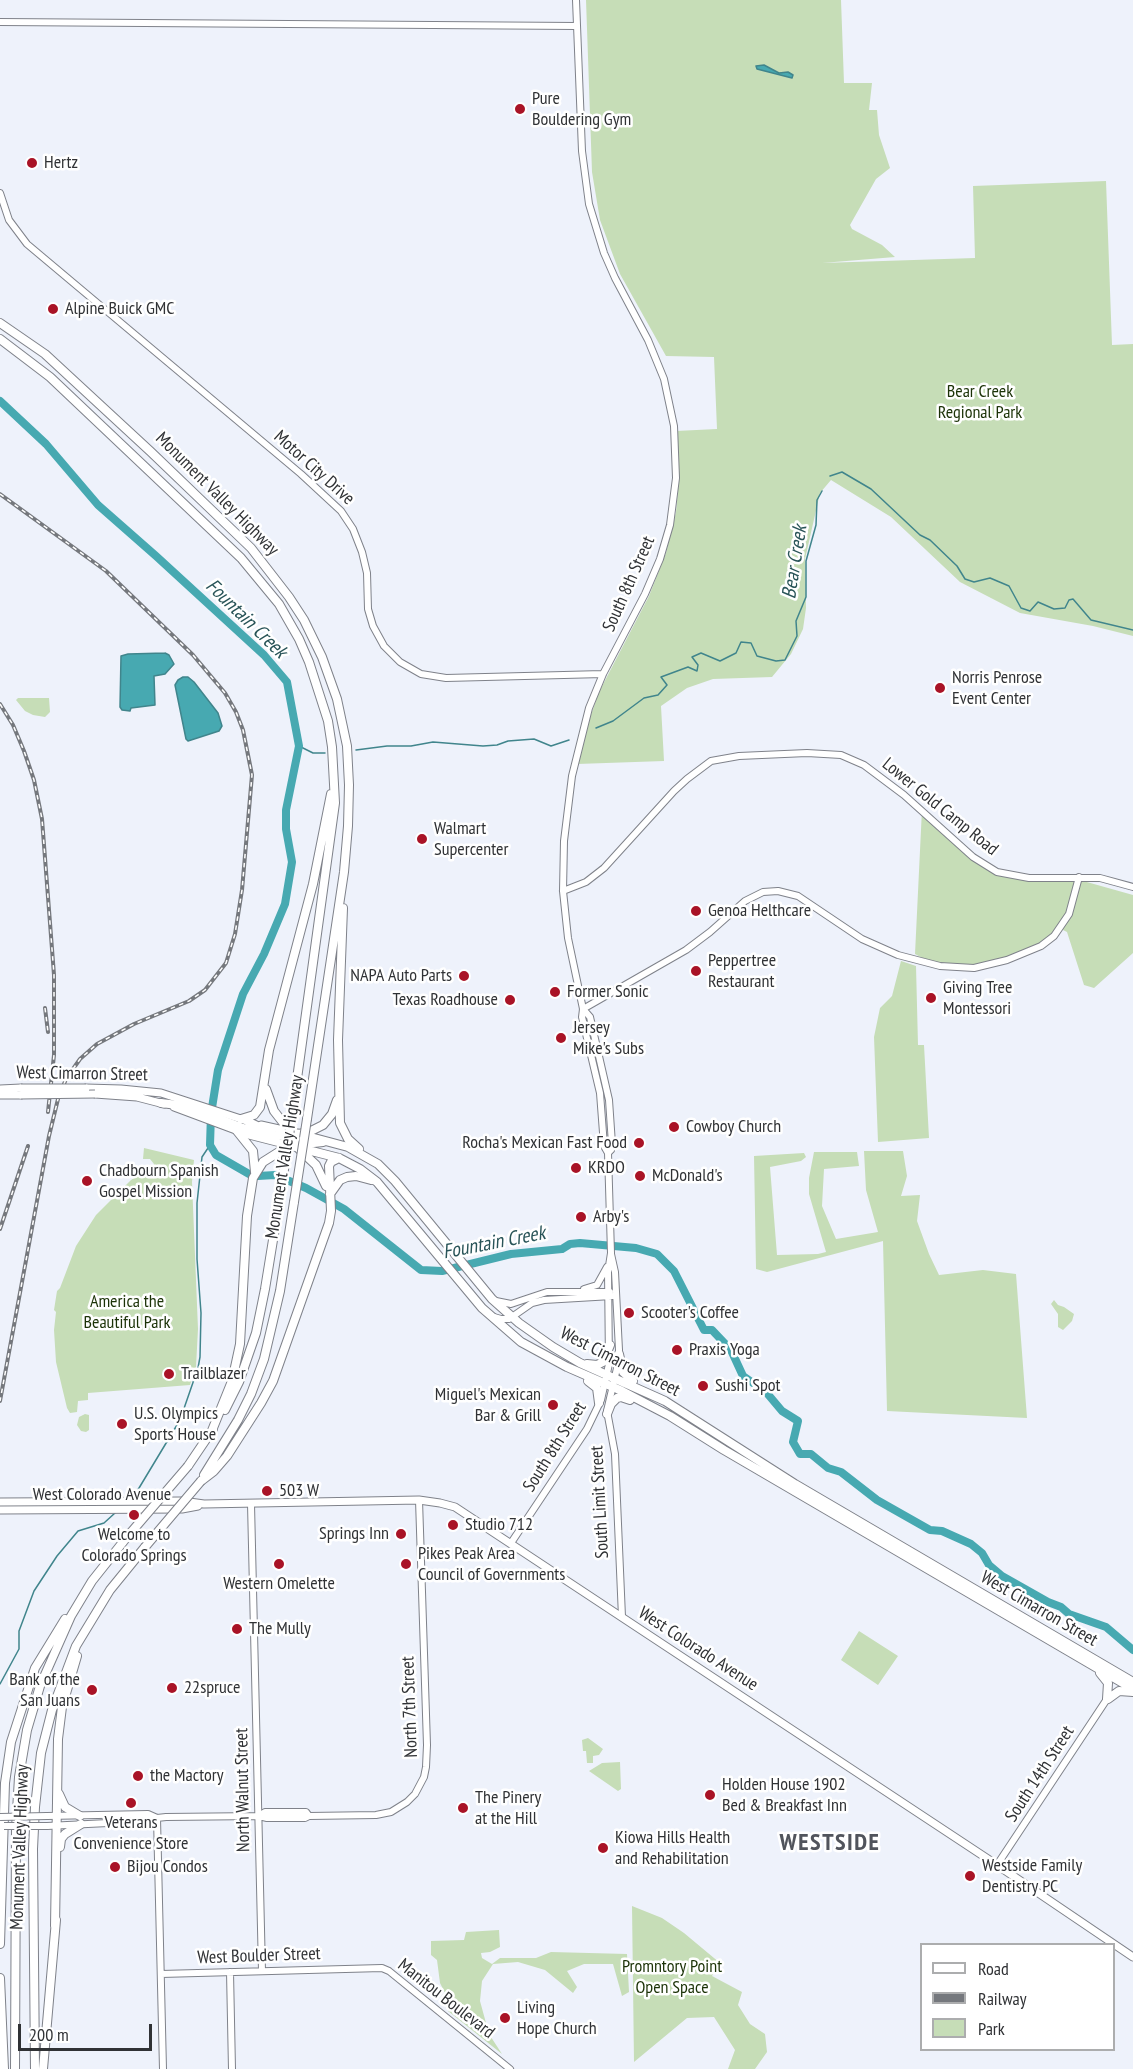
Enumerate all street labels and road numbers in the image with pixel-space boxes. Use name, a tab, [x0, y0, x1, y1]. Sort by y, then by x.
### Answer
street label: Motor City Drive	[269, 426, 359, 510]
street label: Monument Valley Highway	[151, 428, 283, 560]
street label: South 8th Street	[598, 533, 660, 635]
street label: Lower Gold Camp Road	[878, 754, 1002, 860]
street label: West Cimarron Street	[16, 1062, 148, 1086]
street label: Monument Valley Highway	[261, 1074, 309, 1240]
street label: West Cimarron Street	[557, 1323, 683, 1401]
street label: South 8th Street	[519, 1398, 591, 1496]
street label: South Limit Street	[586, 1445, 614, 1559]
street label: West Colorado Avenue	[33, 1484, 171, 1506]
street label: West Cimarron Street	[977, 1567, 1101, 1651]
street label: West Colorado Avenue	[634, 1602, 762, 1696]
street label: North 7th Street	[397, 1656, 423, 1758]
street label: South 14th Street	[1001, 1722, 1079, 1826]
street label: North Walnut Street	[231, 1728, 255, 1852]
street label: Monument Valley Highway	[6, 1764, 34, 1930]
street label: West Boulder Street	[197, 1943, 321, 1969]
street label: Manitou Boulevard	[393, 1954, 499, 2044]

